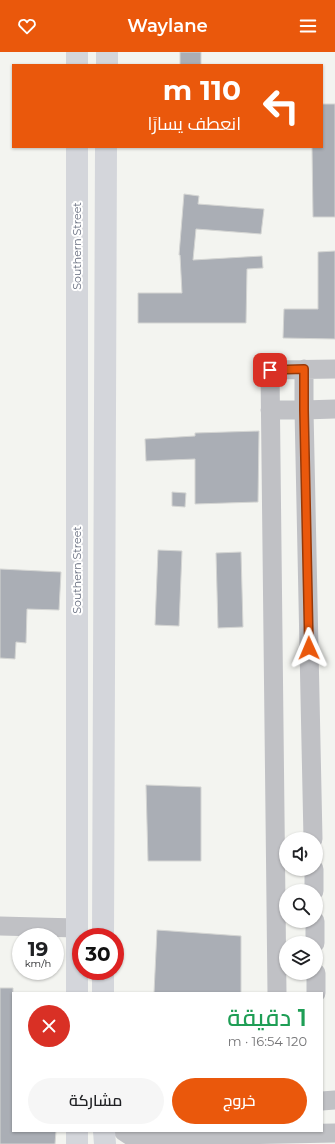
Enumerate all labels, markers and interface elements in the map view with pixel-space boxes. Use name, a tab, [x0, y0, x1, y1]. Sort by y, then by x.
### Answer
icon: heart	[16, 15, 38, 37]
text: Waylane	[127, 15, 208, 37]
icon: menu	[297, 15, 319, 37]
text: 110 m	[163, 73, 241, 107]
icon: left	[255, 80, 307, 132]
text: انعطف يسارًا	[148, 113, 241, 135]
street label: Southern Street	[70, 202, 84, 290]
pin	[253, 353, 287, 387]
icon: arrive	[259, 359, 281, 381]
street label: Southern Street	[70, 526, 84, 614]
position arrow	[288, 627, 330, 669]
map controls	[279, 832, 323, 980]
button: sound	[279, 832, 323, 876]
button: search	[279, 884, 323, 928]
speed limit sign: 30	[72, 928, 124, 980]
button: layers	[279, 936, 323, 980]
text: 19	[28, 937, 48, 961]
text: km/h	[25, 957, 51, 970]
text: 1 دقيقة	[227, 1003, 307, 1032]
button: close	[28, 1005, 70, 1047]
text: 120 m · 16:54	[228, 1033, 307, 1049]
button: مشاركة	[28, 1078, 164, 1124]
button: خروج	[172, 1078, 307, 1124]

